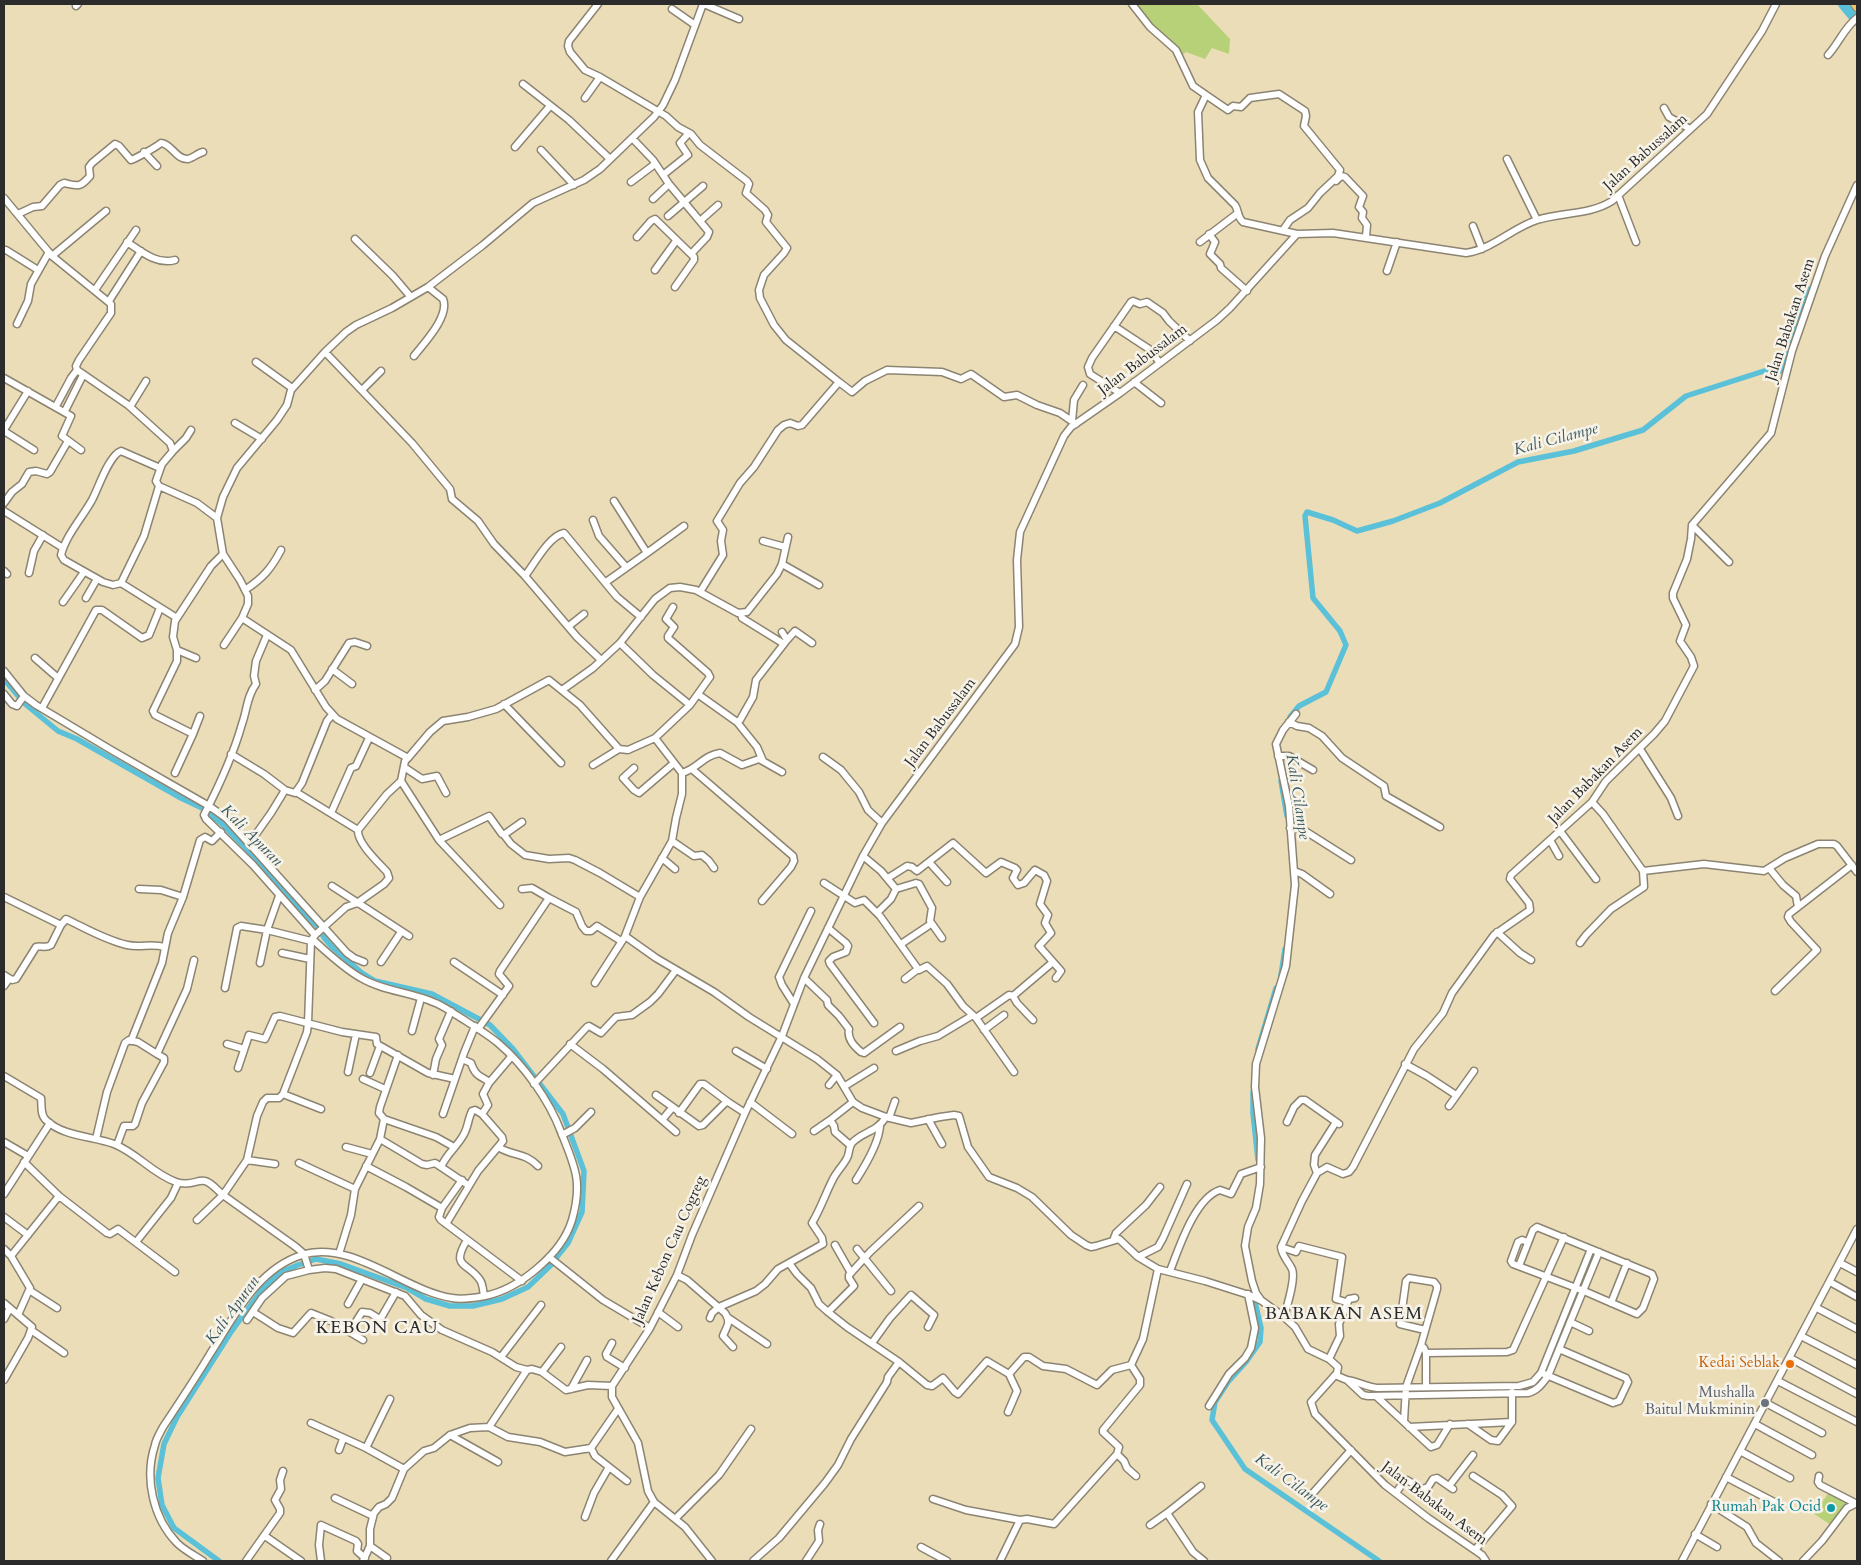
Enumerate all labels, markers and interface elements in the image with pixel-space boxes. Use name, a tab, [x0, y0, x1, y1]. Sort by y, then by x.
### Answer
street label: Jalan Babussalam	[1600, 111, 1692, 195]
street label: Jalan Babakan Asem	[1763, 256, 1819, 384]
street label: Jalan Babussalam	[1095, 321, 1191, 399]
water label: Kali Cilampe	[1512, 420, 1600, 460]
street label: Jalan Babussalam	[902, 675, 980, 771]
street label: Jalan Babakan Asem	[1545, 724, 1647, 828]
water label: Kali Cilampe	[1281, 753, 1313, 841]
water label: Kali Apuran	[216, 801, 286, 871]
street label: Jalan Kebon Cau Cogreg	[629, 1173, 711, 1327]
water label: Kali Apuran	[202, 1273, 264, 1349]
district label: BABAKAN ASEM	[1263, 1304, 1425, 1326]
district label: KEBON CAU	[315, 1318, 439, 1340]
place label: Kedai Seblak	[1699, 1355, 1780, 1373]
marker: Kedai Seblak	[1784, 1358, 1796, 1370]
place label: Mushalla Baitul Mukminin	[1645, 1385, 1755, 1420]
marker: Mushalla Baitul Mukminin	[1759, 1397, 1771, 1409]
water label: Kali Cilampe	[1250, 1450, 1332, 1516]
street label: Jalan Babakan Asem	[1378, 1458, 1490, 1550]
place label: Rumah Pak Ocid	[1712, 1499, 1821, 1517]
marker: Rumah Pak Ocid	[1825, 1502, 1837, 1514]

